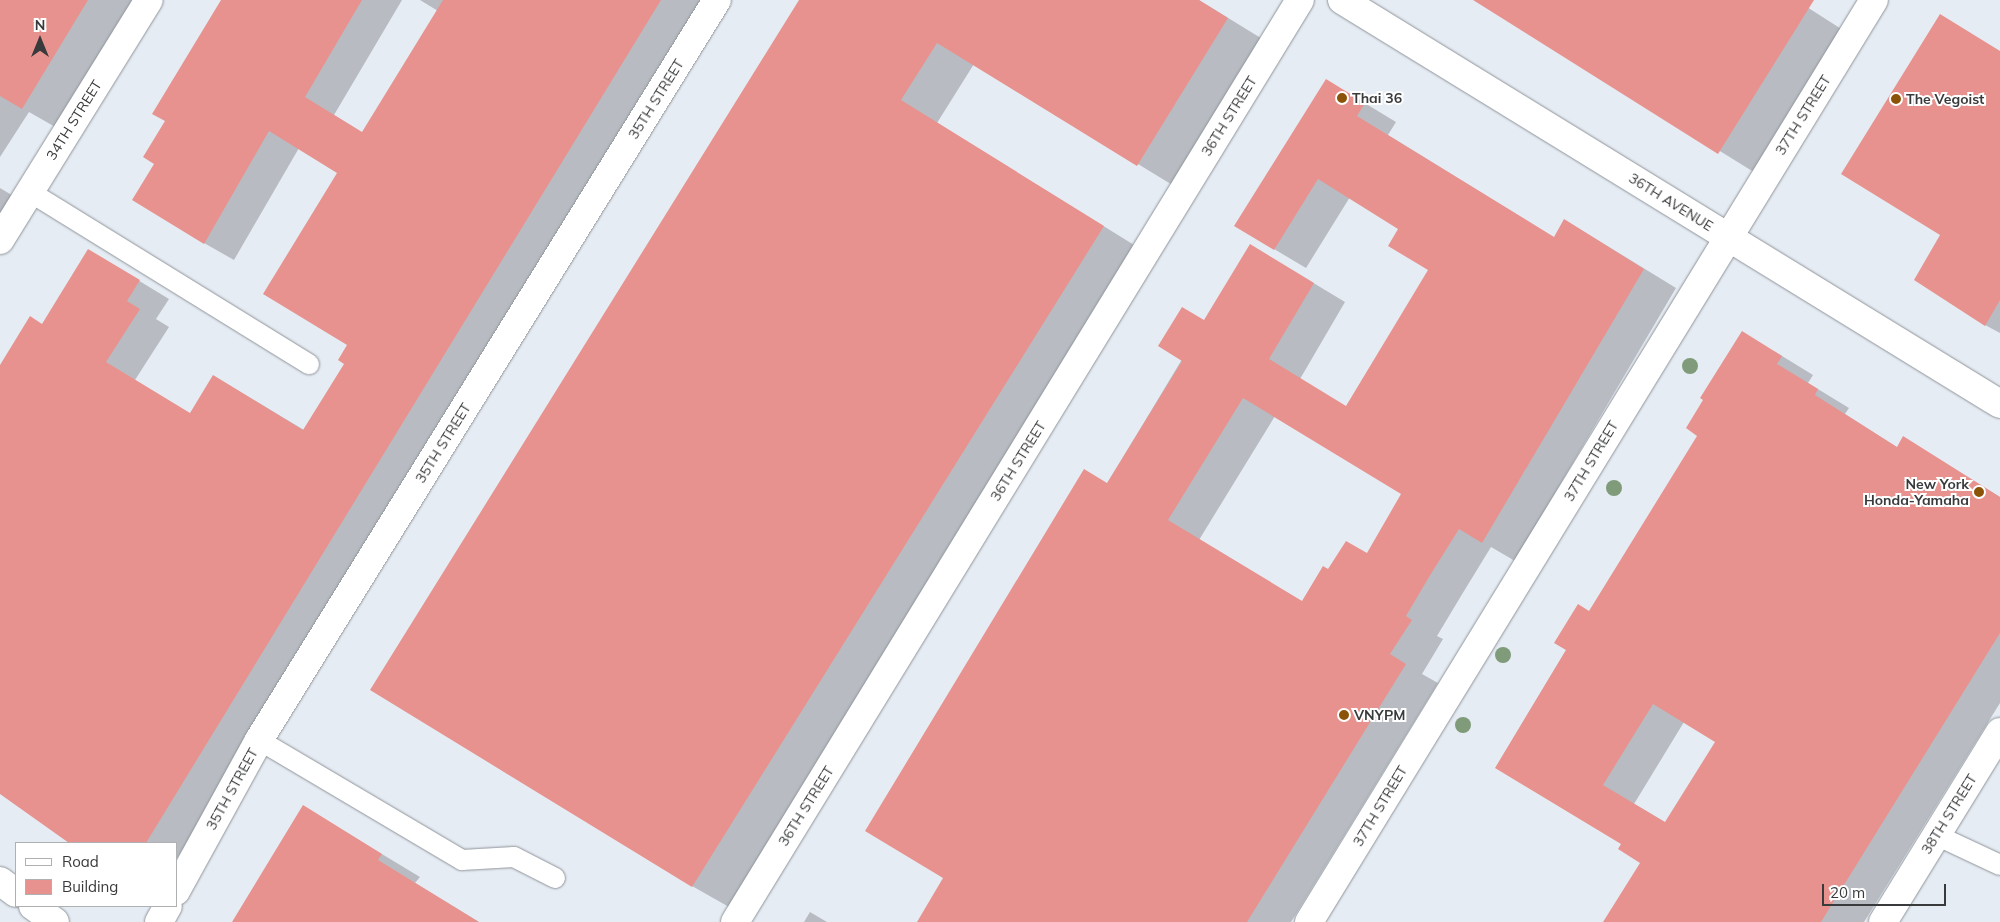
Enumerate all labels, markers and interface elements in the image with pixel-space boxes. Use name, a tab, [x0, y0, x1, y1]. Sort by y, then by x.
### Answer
north arrow	[15, 15, 65, 65]
text: N	[35, 16, 45, 34]
street label: 35TH STREET	[625, 56, 687, 142]
street label: 37TH STREET	[1772, 72, 1834, 158]
street label: 36TH STREET	[1198, 73, 1260, 159]
street label: 34TH STREET	[43, 77, 105, 163]
place label: Thai 36	[1352, 90, 1402, 106]
place label: The Vegoist	[1906, 91, 1984, 107]
marker: Thai 36	[1336, 92, 1348, 104]
marker: The Vegoist	[1890, 93, 1902, 105]
street label: 36TH AVENUE	[1626, 169, 1716, 235]
street label: 35TH STREET	[412, 400, 474, 486]
street label: 36TH STREET	[987, 418, 1049, 504]
street label: 37TH STREET	[1560, 418, 1622, 504]
place label: New York Honda-Yamaha	[1864, 476, 1969, 508]
marker: New York Honda-Yamaha	[1973, 486, 1985, 498]
place label: VNYPM	[1354, 707, 1405, 723]
marker: VNYPM	[1338, 709, 1350, 721]
street label: 35TH STREET	[203, 745, 261, 833]
street label: 36TH STREET	[775, 763, 837, 849]
street label: 37TH STREET	[1349, 763, 1411, 849]
street label: 38TH STREET	[1918, 771, 1980, 857]
legend	[15, 842, 178, 907]
text: Road	[62, 852, 99, 871]
scale bar	[1825, 874, 1949, 906]
text: Building	[62, 877, 118, 896]
text: 20 m	[1830, 883, 1865, 902]

